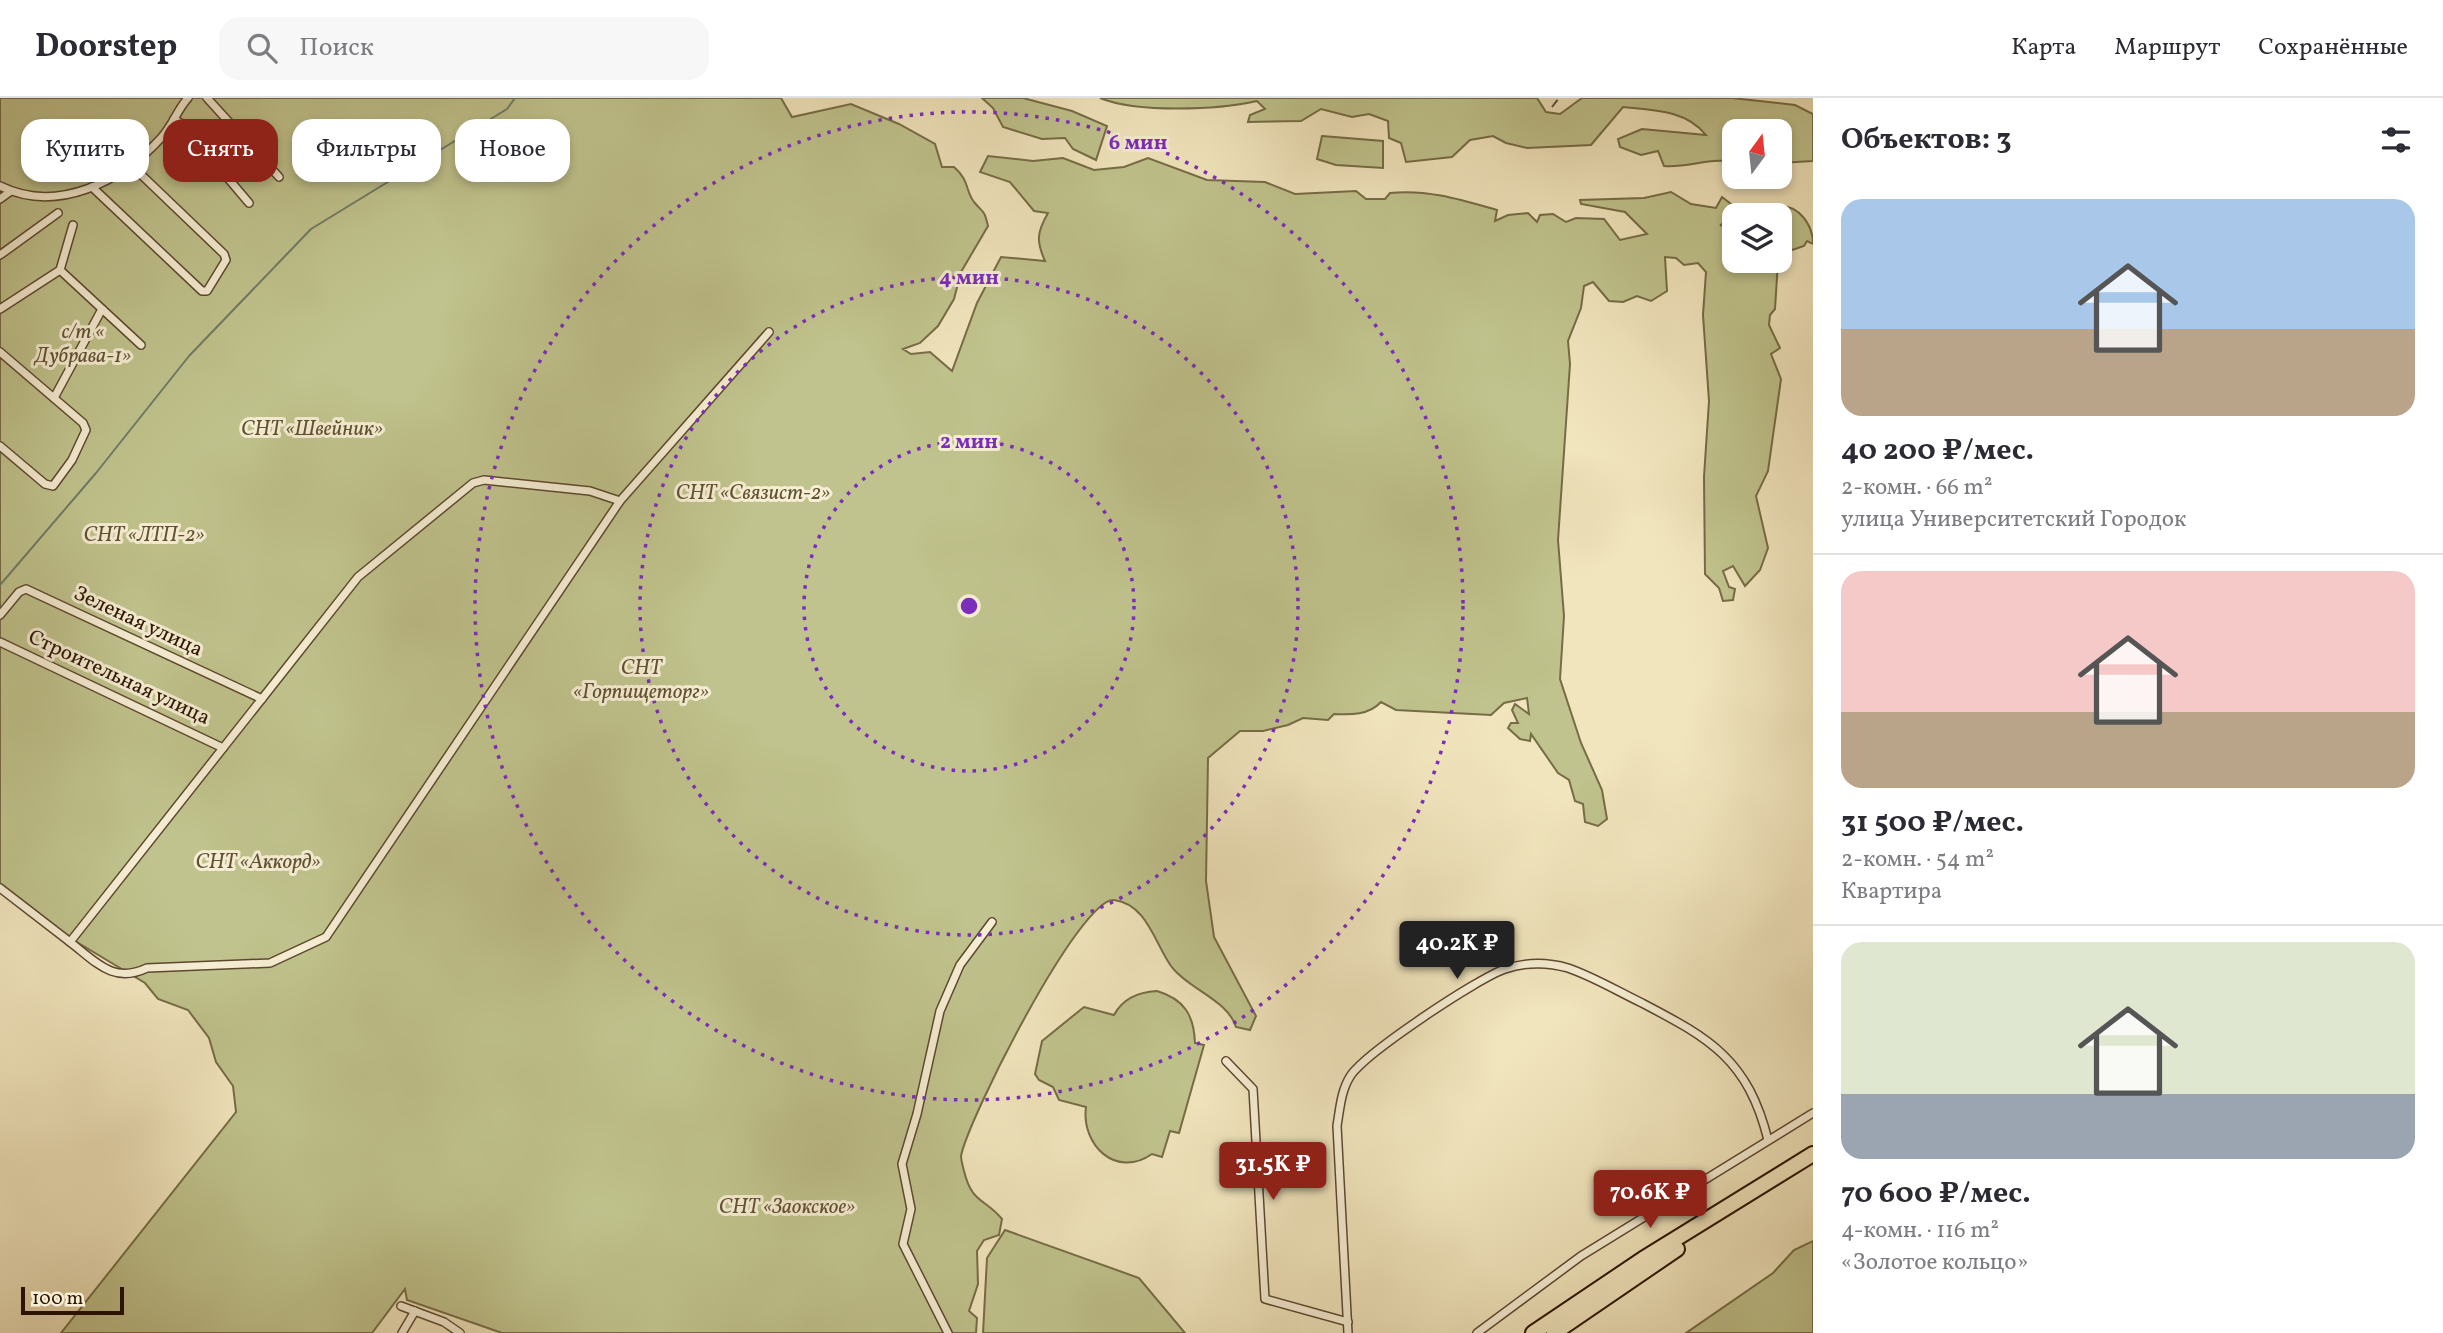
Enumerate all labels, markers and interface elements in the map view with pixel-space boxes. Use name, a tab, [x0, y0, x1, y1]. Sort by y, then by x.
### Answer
search box	[219, 17, 709, 80]
text: Doorstep	[35, 25, 177, 71]
icon: search	[243, 29, 281, 67]
text: Поиск	[299, 30, 374, 66]
text: Карта	[2011, 31, 2076, 65]
text: Маршрут	[2114, 31, 2220, 65]
text: Сохранённые	[2258, 31, 2408, 65]
chip: Купить	[21, 119, 149, 182]
chip: Снять	[163, 119, 278, 182]
chip: Фильтры	[292, 119, 441, 182]
chip: Новое	[455, 119, 570, 182]
north arrow	[1722, 119, 1792, 189]
map controls	[1722, 119, 1792, 273]
text: Объектов: 3	[1841, 119, 2011, 161]
icon: filters	[2377, 121, 2415, 159]
text: 6 мин	[1109, 129, 1167, 158]
button: layers	[1722, 203, 1792, 273]
icon: home	[2065, 245, 2191, 371]
text: 4 мин	[939, 264, 999, 293]
park label: с/т « Дубрава-1»	[33, 318, 131, 371]
park label: СНТ «Швейник»	[241, 415, 383, 444]
text: 2 мин	[940, 428, 998, 457]
text: 40 200 ₽/мес.	[1841, 430, 2034, 472]
text: 2-комн. · 66 m²	[1841, 472, 1992, 504]
park label: СНТ «Связист-2»	[676, 479, 830, 508]
text: улица Университетский Городок	[1841, 504, 2186, 536]
park label: СНТ «ЛТП-2»	[83, 521, 205, 550]
street label: Зеленая улица	[69, 579, 207, 665]
centre of rings	[957, 594, 981, 618]
icon: home	[2065, 617, 2191, 743]
street label: Строительная улица	[23, 623, 215, 733]
park label: СНТ «Горпищеторг»	[573, 654, 709, 707]
text: 31 500 ₽/мес.	[1841, 802, 2024, 844]
text: 2-комн. · 54 m²	[1841, 844, 1994, 876]
park label: СНТ «Аккорд»	[195, 848, 321, 877]
text: Квартира	[1841, 876, 1942, 908]
pin: 40.2K ₽	[1392, 922, 1522, 981]
text: 40.2K ₽	[1415, 928, 1499, 960]
icon: home	[2065, 988, 2191, 1114]
pin: 31.5K ₽	[1208, 1142, 1338, 1202]
text: 31.5K ₽	[1235, 1149, 1311, 1181]
pin: 70.6K ₽	[1585, 1170, 1715, 1230]
text: 70 600 ₽/мес.	[1841, 1173, 2031, 1215]
text: 70.6K ₽	[1610, 1177, 1690, 1209]
park label: СНТ «Заокское»	[719, 1193, 855, 1222]
text: 4-комн. · 116 m²	[1841, 1215, 1999, 1247]
text: «Золотое кольцо»	[1841, 1247, 2028, 1279]
scale bar	[21, 1284, 124, 1316]
text: 100 m	[32, 1286, 83, 1312]

